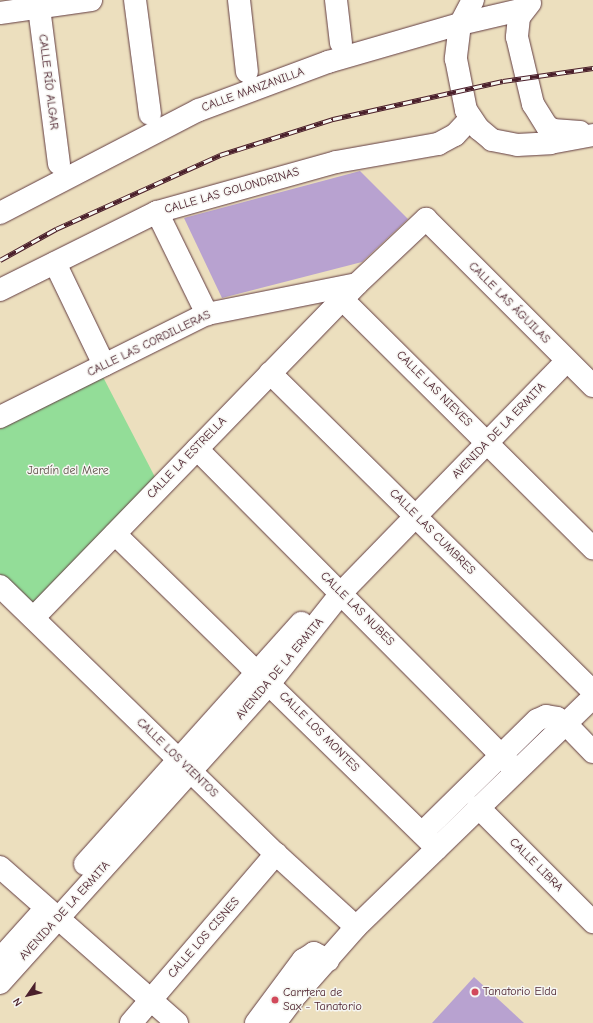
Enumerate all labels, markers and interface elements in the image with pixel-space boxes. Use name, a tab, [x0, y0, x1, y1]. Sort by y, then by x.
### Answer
street label: CALLE RÍO ALGAR	[35, 33, 61, 131]
street label: CALLE MANZANILLA	[200, 65, 306, 115]
street label: CALLE LAS GOLONDRINAS	[163, 165, 301, 217]
street label: CALLE LAS ÁGUILAS	[465, 259, 553, 347]
street label: CALLE LAS CORDILLERAS	[85, 308, 213, 380]
street label: CALLE LAS NIEVES	[393, 348, 475, 430]
street label: AVENIDA DE LA ERMITA	[449, 380, 549, 482]
street label: CALLE LA ESTRELLA	[144, 414, 230, 502]
park label: Jardín del Mere	[27, 464, 109, 478]
street label: CALLE LAS CUMBRES	[386, 486, 478, 578]
street label: CALLE LAS NUBES	[317, 569, 397, 649]
street label: AVENIDA DE LA ERMITA	[233, 615, 327, 723]
street label: CALLE LOS MONTES	[276, 689, 362, 775]
street label: CALLE LOS VIENTOS	[133, 715, 221, 801]
street label: CALLE LIBRA	[506, 835, 566, 895]
street label: AVENIDA DE LA ERMITA	[17, 858, 113, 964]
street label: CALLE LOS CISNES	[165, 895, 243, 981]
north arrow	[8, 975, 48, 1015]
place label: Tanatorio Elda	[483, 985, 557, 999]
place label: Carrtera de Sax - Tanatorio	[283, 986, 362, 1014]
marker: Tanatorio Elda	[470, 987, 480, 997]
text: N	[10, 995, 25, 1009]
marker: Carrtera de Sax - Tanatorio	[270, 995, 280, 1005]

